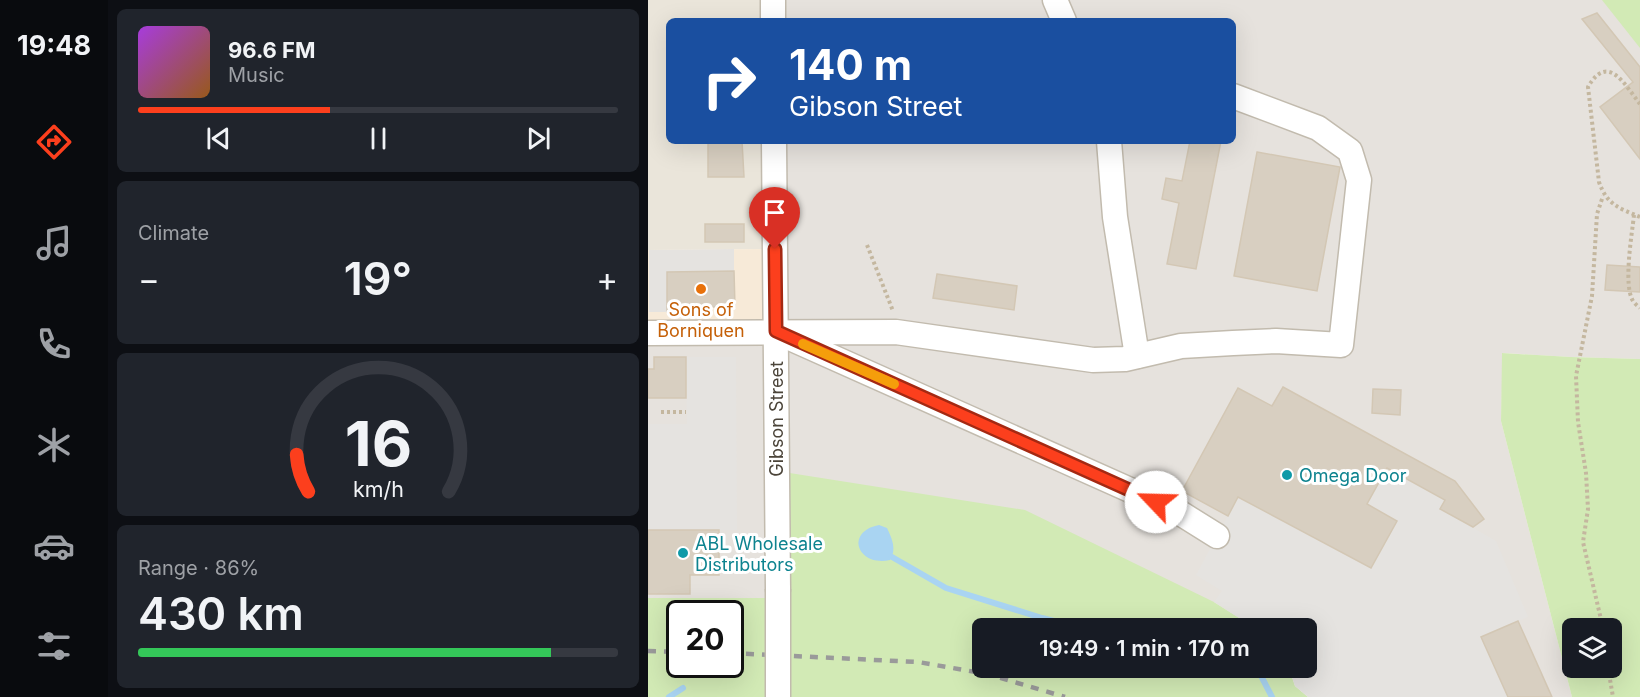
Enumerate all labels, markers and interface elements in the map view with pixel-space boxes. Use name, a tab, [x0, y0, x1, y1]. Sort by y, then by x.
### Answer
text: 19:48	[17, 29, 91, 62]
text: 96.6 FM	[228, 37, 316, 63]
text: 140 m	[789, 39, 912, 90]
icon: right	[690, 42, 768, 120]
text: Music	[228, 63, 285, 87]
text: Gibson Street	[789, 90, 962, 123]
icon: directions	[33, 121, 75, 163]
icon: previous	[202, 122, 235, 155]
icon: pause	[362, 122, 395, 155]
icon: next	[522, 122, 555, 155]
pin	[749, 187, 800, 249]
icon: arrive	[758, 196, 791, 229]
text: Climate	[138, 221, 209, 245]
icon: music	[33, 222, 75, 264]
text: 19°	[344, 251, 412, 306]
text: −	[138, 259, 160, 299]
text: +	[596, 259, 618, 299]
marker: Sons of Borniquen	[694, 282, 708, 296]
place label: Sons of Borniquen	[657, 299, 745, 341]
icon: phone	[33, 323, 75, 365]
street label: Gibson Street	[766, 361, 787, 477]
text: 16	[344, 406, 412, 481]
icon: climate	[33, 424, 75, 466]
place label: Omega Door	[1299, 465, 1407, 486]
marker: Omega Door	[1280, 468, 1294, 482]
position arrow	[1124, 470, 1188, 534]
text: km/h	[353, 476, 403, 502]
icon: car	[33, 525, 75, 567]
place label: ABL Wholesale Distributors	[695, 533, 823, 575]
marker: ABL Wholesale Distributors	[676, 546, 690, 560]
text: Range · 86%	[138, 556, 259, 580]
text: 430 km	[138, 586, 304, 641]
speed limit sign: 20	[666, 600, 744, 678]
map controls	[1562, 618, 1622, 678]
button: layers	[1562, 618, 1622, 678]
icon: filters	[33, 625, 75, 667]
text: 19:49 · 1 min · 170 m	[1039, 635, 1250, 661]

